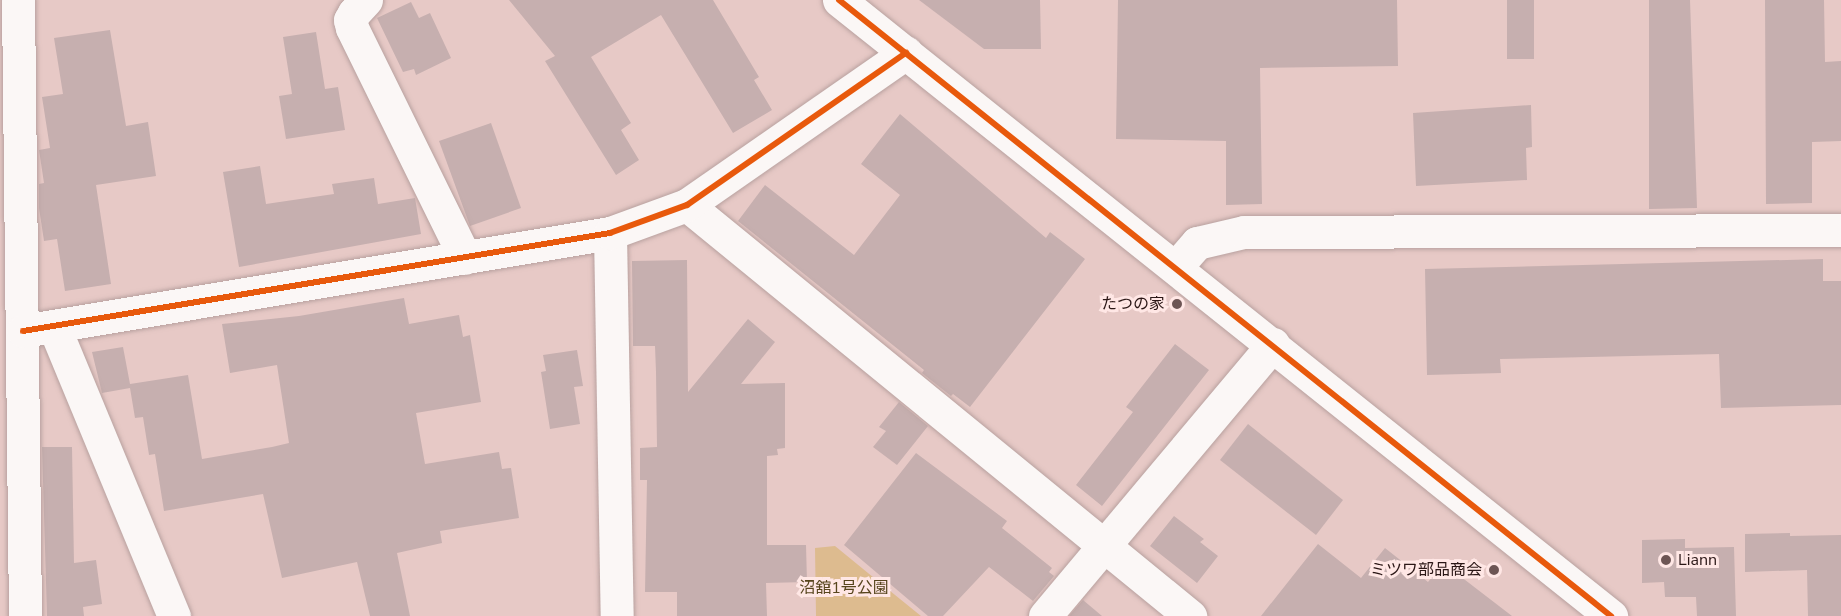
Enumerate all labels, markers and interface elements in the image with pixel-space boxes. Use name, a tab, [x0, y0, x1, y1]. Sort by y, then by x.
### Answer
place label: たつの家	[1101, 294, 1165, 314]
marker: たつの家	[1170, 297, 1184, 311]
place label: Liann	[1678, 550, 1717, 570]
marker: Liann	[1659, 553, 1673, 567]
place label: ミツワ部品商会	[1370, 560, 1482, 580]
marker: ミツワ部品商会	[1487, 563, 1501, 577]
park label: 沼舘1号公園	[799, 578, 889, 598]

